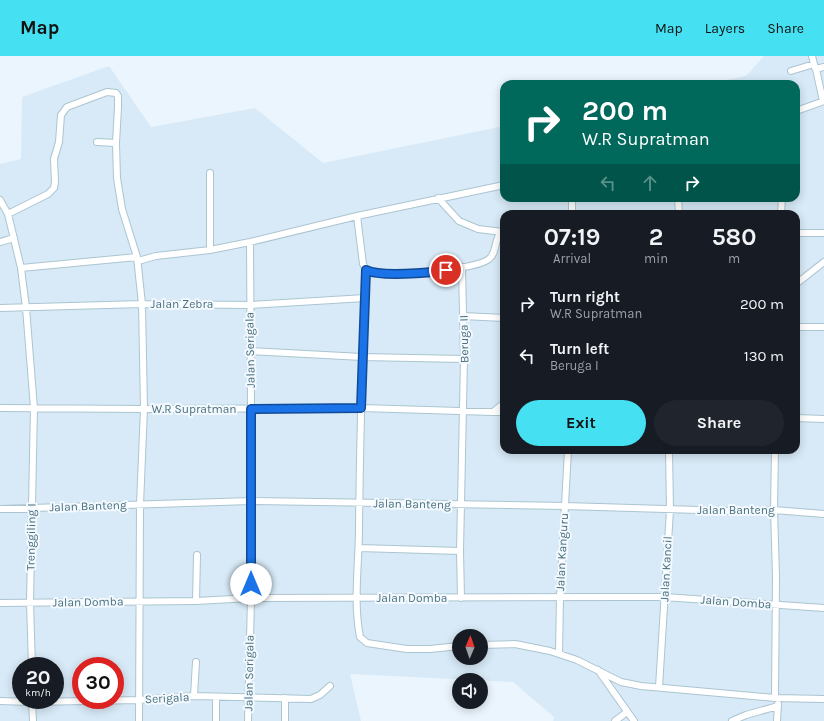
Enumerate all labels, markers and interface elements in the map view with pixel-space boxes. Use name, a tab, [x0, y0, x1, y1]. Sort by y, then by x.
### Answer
text: Map	[20, 17, 59, 39]
text: Map	[655, 20, 683, 37]
text: Layers	[705, 20, 745, 37]
text: Share	[767, 20, 804, 37]
text: 200 m	[582, 94, 668, 127]
icon: right	[516, 96, 568, 148]
text: W.R Supratman	[582, 128, 710, 150]
icon: left	[597, 172, 619, 194]
icon: ahead	[639, 172, 661, 194]
icon: right	[681, 172, 703, 194]
text: 07:19	[544, 223, 600, 251]
text: 2	[649, 223, 663, 251]
text: 580	[712, 223, 756, 251]
text: Arrival	[553, 251, 591, 266]
text: min	[644, 251, 668, 266]
text: m	[728, 251, 740, 266]
pin	[429, 253, 463, 287]
icon: arrive	[435, 259, 457, 281]
text: Turn right	[550, 288, 620, 306]
icon: right	[516, 293, 538, 315]
text: 200 m	[740, 295, 784, 313]
street label: Jalan Zebra	[151, 297, 213, 311]
text: W.R Supratman	[550, 306, 642, 321]
street label: Jalan Serigala	[242, 312, 258, 388]
street label: Beruga II	[457, 315, 471, 363]
text: Turn left	[550, 340, 609, 358]
icon: left	[516, 345, 538, 367]
text: 130 m	[744, 347, 784, 365]
text: Beruga I	[550, 358, 599, 373]
button: Exit	[516, 400, 646, 446]
button: Share	[654, 400, 784, 446]
street label: W.R Supratman	[151, 402, 237, 416]
street label: Jalan Banteng	[373, 496, 451, 512]
street label: Jalan Banteng	[49, 498, 127, 514]
street label: Trenggiling I	[23, 503, 39, 571]
street label: Jalan Banteng	[697, 503, 775, 517]
street label: Jalan Kanguru	[553, 513, 571, 591]
street label: Jalan Kancil	[657, 536, 675, 602]
position arrow	[230, 563, 272, 605]
street label: Jalan Domba	[377, 591, 447, 605]
street label: Jalan Domba	[700, 593, 772, 611]
street label: Jalan Domba	[52, 594, 124, 610]
north arrow	[452, 629, 488, 665]
map controls	[452, 629, 488, 709]
street label: Jalan Serigala	[241, 635, 257, 711]
speed limit sign: 30	[72, 657, 124, 709]
text: 20	[26, 666, 50, 689]
button: sound	[452, 673, 488, 709]
text: km/h	[25, 687, 51, 699]
street label: Serigala	[144, 690, 190, 706]

